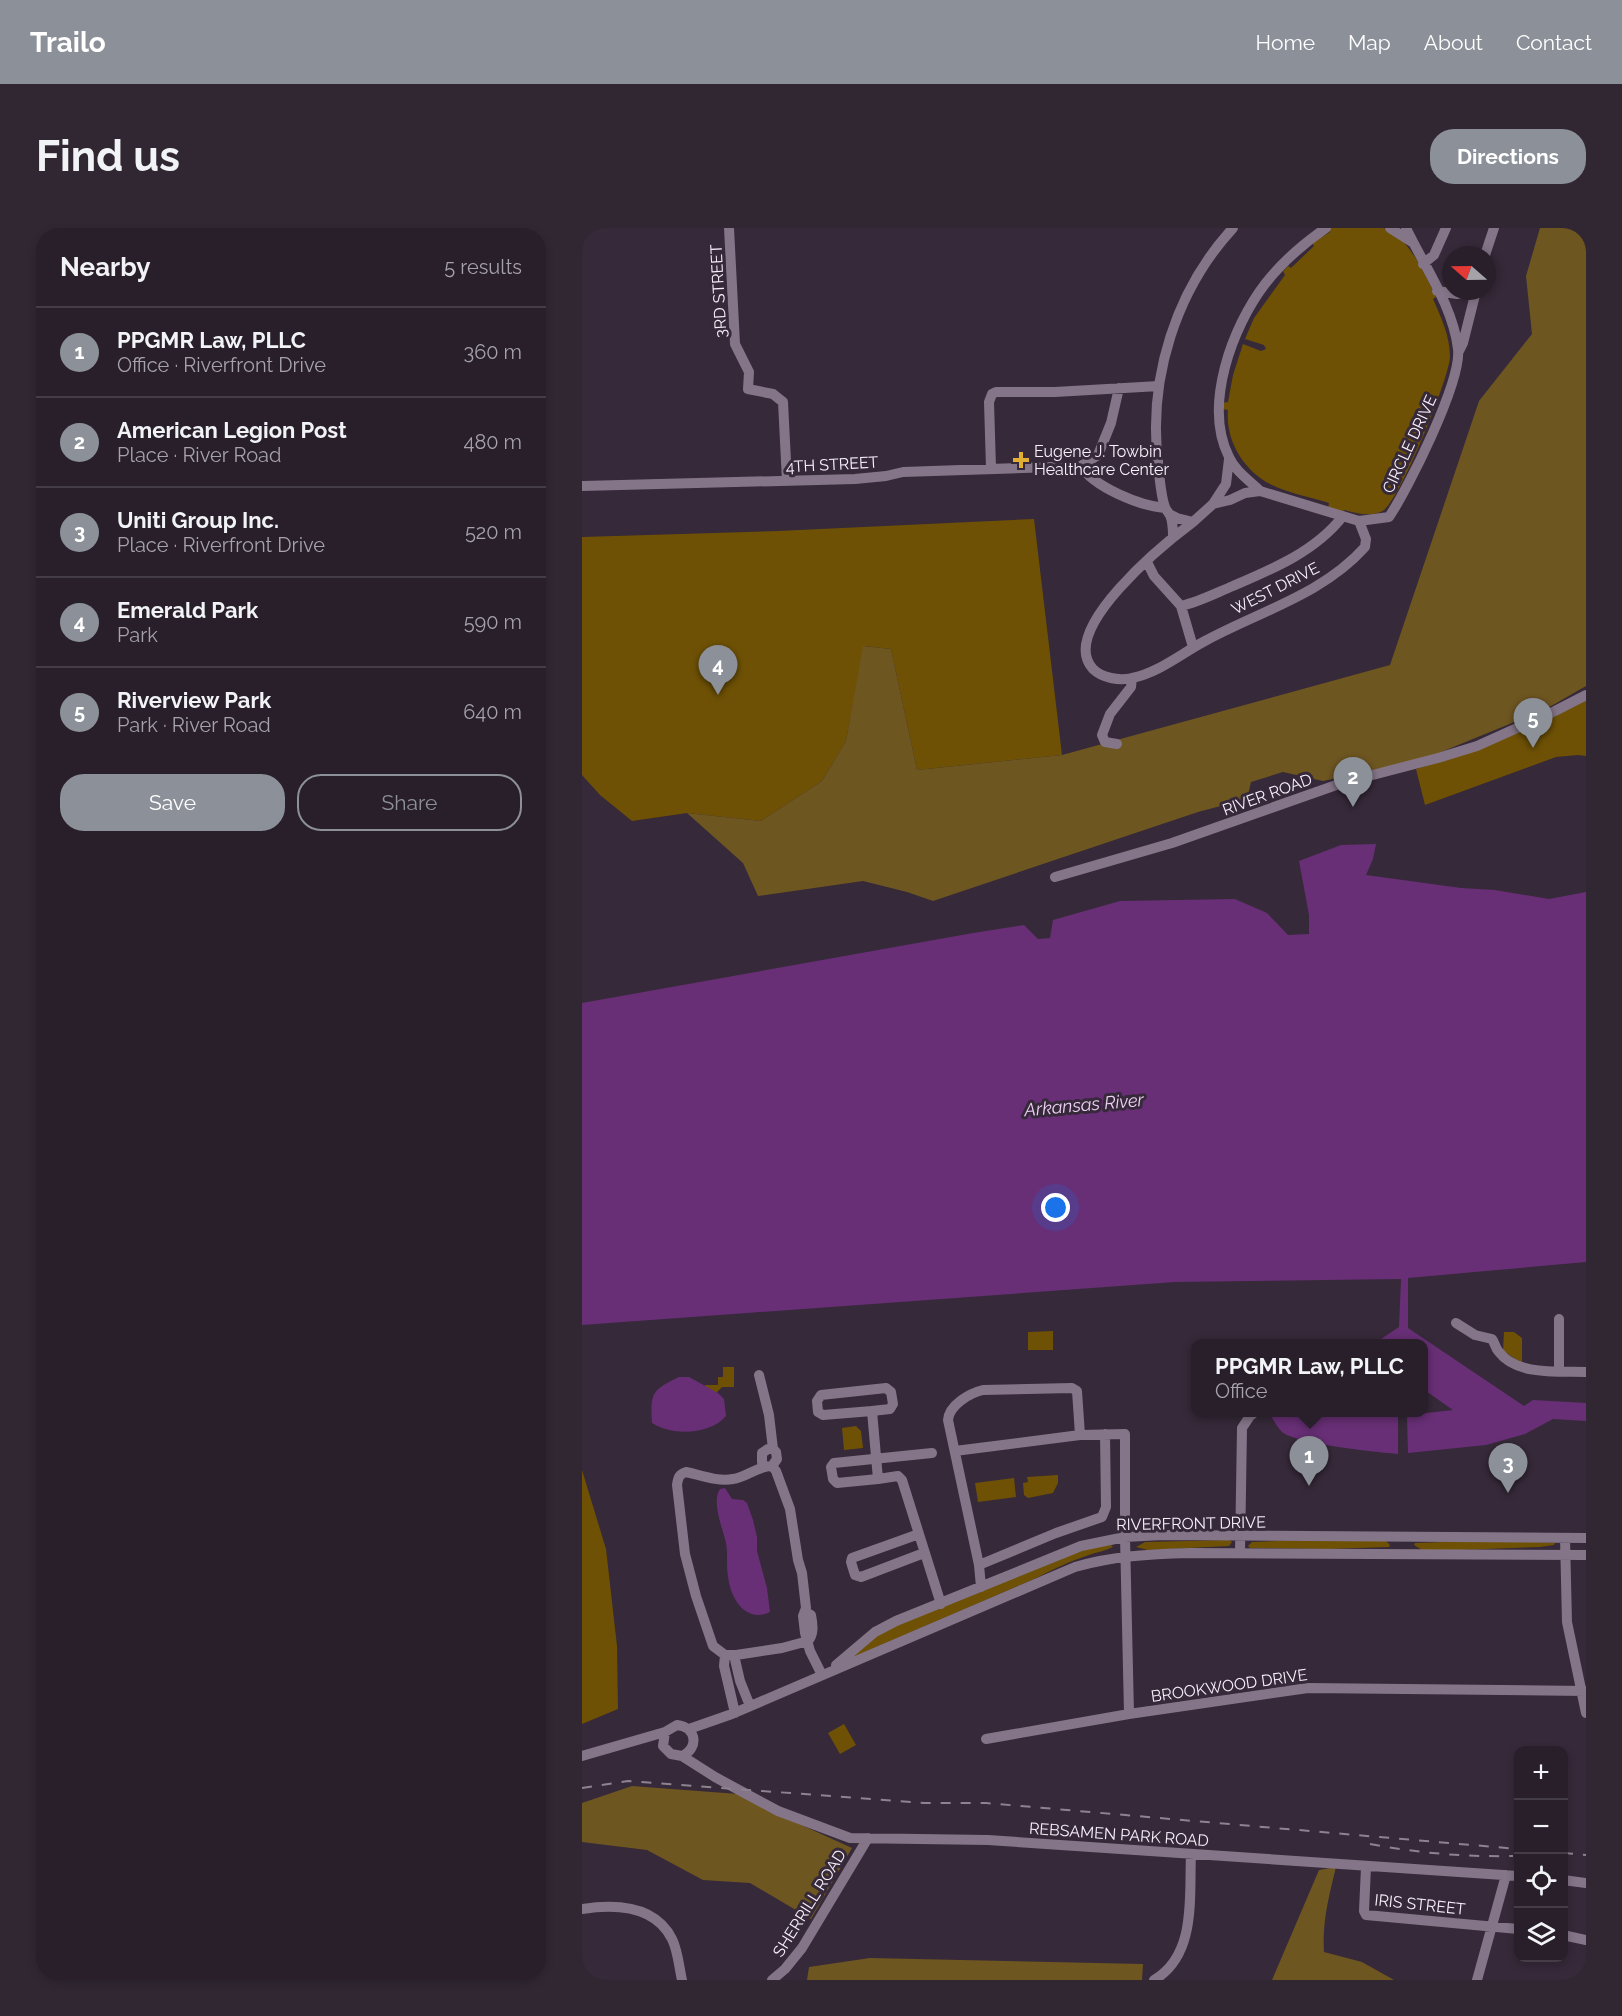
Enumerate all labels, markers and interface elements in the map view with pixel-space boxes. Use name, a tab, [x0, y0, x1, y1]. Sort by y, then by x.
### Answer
text: Trailo	[30, 26, 106, 59]
text: Home	[1256, 30, 1315, 55]
text: Map	[1348, 30, 1391, 55]
text: About	[1424, 30, 1483, 55]
text: Contact	[1516, 30, 1592, 55]
button: Directions	[1430, 129, 1586, 184]
text: Find us	[36, 132, 180, 181]
street label: 3RD STREET	[707, 243, 730, 338]
north arrow	[1442, 246, 1496, 300]
text: Nearby	[60, 252, 150, 282]
text: 5 results	[444, 255, 522, 279]
text: PPGMR Law, PLLC	[117, 327, 306, 353]
text: 1	[75, 340, 84, 364]
text: 360 m	[464, 340, 522, 364]
text: Office · Riverfront Drive	[117, 353, 326, 377]
street label: CIRCLE DRIVE	[1378, 392, 1441, 496]
text: American Legion Post	[117, 417, 347, 443]
text: 2	[74, 430, 85, 454]
text: 480 m	[464, 430, 522, 454]
place label: Eugene J. Towbin Healthcare Center	[1034, 442, 1169, 479]
text: Place · River Road	[117, 443, 281, 467]
marker: Eugene J. Towbin Healthcare Center	[1012, 451, 1030, 469]
street label: 4TH STREET	[785, 453, 879, 476]
text: Uniti Group Inc.	[117, 507, 279, 533]
text: 3	[74, 520, 85, 544]
text: 520 m	[465, 520, 522, 544]
text: Place · Riverfront Drive	[117, 533, 325, 557]
street label: WEST DRIVE	[1228, 558, 1323, 619]
text: Emerald Park	[117, 597, 258, 623]
text: 4	[74, 610, 85, 634]
text: 590 m	[464, 610, 522, 634]
text: Park	[117, 623, 158, 647]
pin: 4	[698, 646, 738, 695]
text: Riverview Park	[117, 687, 271, 713]
pin: 5	[1514, 698, 1552, 748]
text: 5	[74, 700, 85, 724]
text: 640 m	[463, 700, 522, 724]
text: Park · River Road	[117, 713, 271, 737]
pin: 2	[1334, 758, 1372, 807]
street label: RIVER ROAD	[1220, 769, 1315, 819]
button: Save	[60, 774, 285, 831]
button: Share	[297, 774, 522, 831]
water label: Arkansas River	[1022, 1089, 1145, 1120]
your location	[1041, 1193, 1070, 1222]
popup	[1191, 1339, 1428, 1417]
text: PPGMR Law, PLLC	[1215, 1353, 1404, 1379]
text: Office	[1215, 1379, 1267, 1403]
pin: 1	[1290, 1436, 1328, 1486]
pin: 3	[1488, 1444, 1528, 1493]
street label: RIVERFRONT DRIVE	[1116, 1513, 1266, 1534]
street label: BROOKWOOD DRIVE	[1150, 1665, 1309, 1706]
map controls	[1514, 1746, 1568, 1962]
button: +	[1514, 1746, 1568, 1800]
button: −	[1514, 1800, 1568, 1854]
street label: REBSAMEN PARK ROAD	[1028, 1819, 1210, 1850]
street label: SHERRILL ROAD	[769, 1846, 850, 1960]
button: locate	[1514, 1854, 1568, 1908]
street label: IRIS STREET	[1374, 1890, 1467, 1919]
button: layers	[1514, 1908, 1568, 1962]

